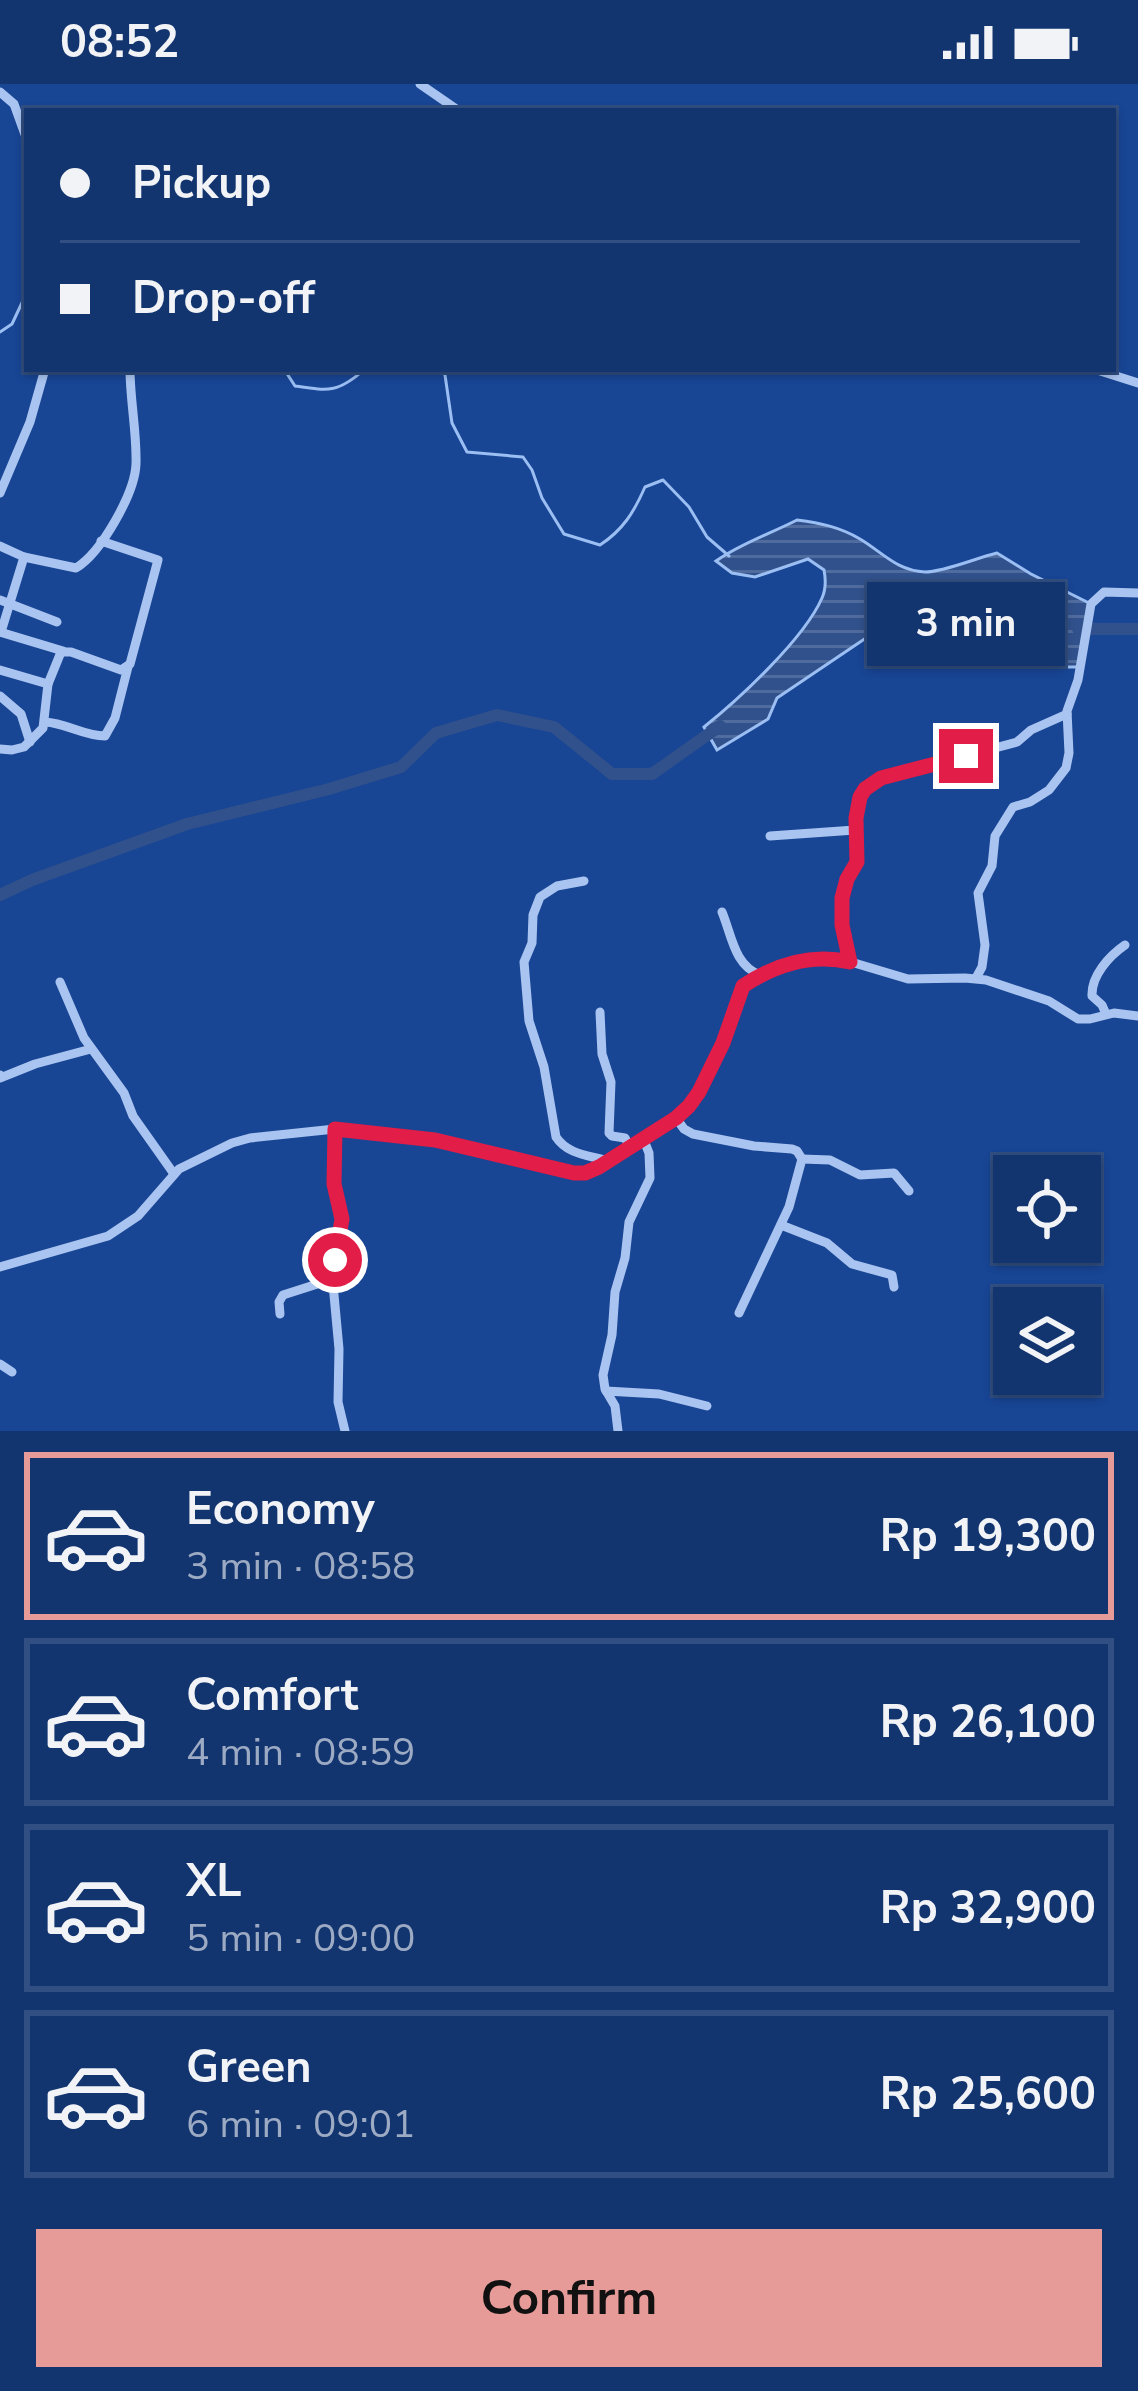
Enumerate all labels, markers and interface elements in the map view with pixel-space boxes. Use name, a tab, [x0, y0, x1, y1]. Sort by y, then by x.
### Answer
text: 08:52	[60, 12, 179, 73]
text: Pickup	[132, 153, 271, 214]
text: Drop-off	[132, 268, 315, 329]
callout: 3 min	[867, 582, 1065, 666]
text: 3 min	[916, 597, 1016, 650]
route end	[939, 729, 993, 783]
map controls	[993, 1155, 1101, 1395]
button: locate	[993, 1155, 1101, 1263]
route start	[308, 1233, 362, 1287]
button: layers	[993, 1287, 1101, 1395]
text: Economy	[186, 1479, 375, 1540]
icon: car	[42, 1482, 150, 1590]
text: Rp 19,300	[880, 1506, 1096, 1567]
text: 3 min · 08:58	[186, 1540, 415, 1593]
text: Comfort	[186, 1665, 358, 1726]
icon: car	[42, 1668, 150, 1776]
text: Rp 26,100	[880, 1692, 1096, 1753]
text: 4 min · 08:59	[186, 1726, 415, 1779]
text: XL	[186, 1851, 242, 1912]
icon: car	[42, 1854, 150, 1962]
text: Rp 32,900	[880, 1878, 1096, 1939]
text: 5 min · 09:00	[186, 1912, 415, 1965]
text: Green	[186, 2037, 312, 2098]
icon: car	[42, 2040, 150, 2148]
text: Rp 25,600	[880, 2064, 1096, 2125]
text: 6 min · 09:01	[186, 2098, 415, 2151]
button: Confirm	[36, 2229, 1102, 2367]

